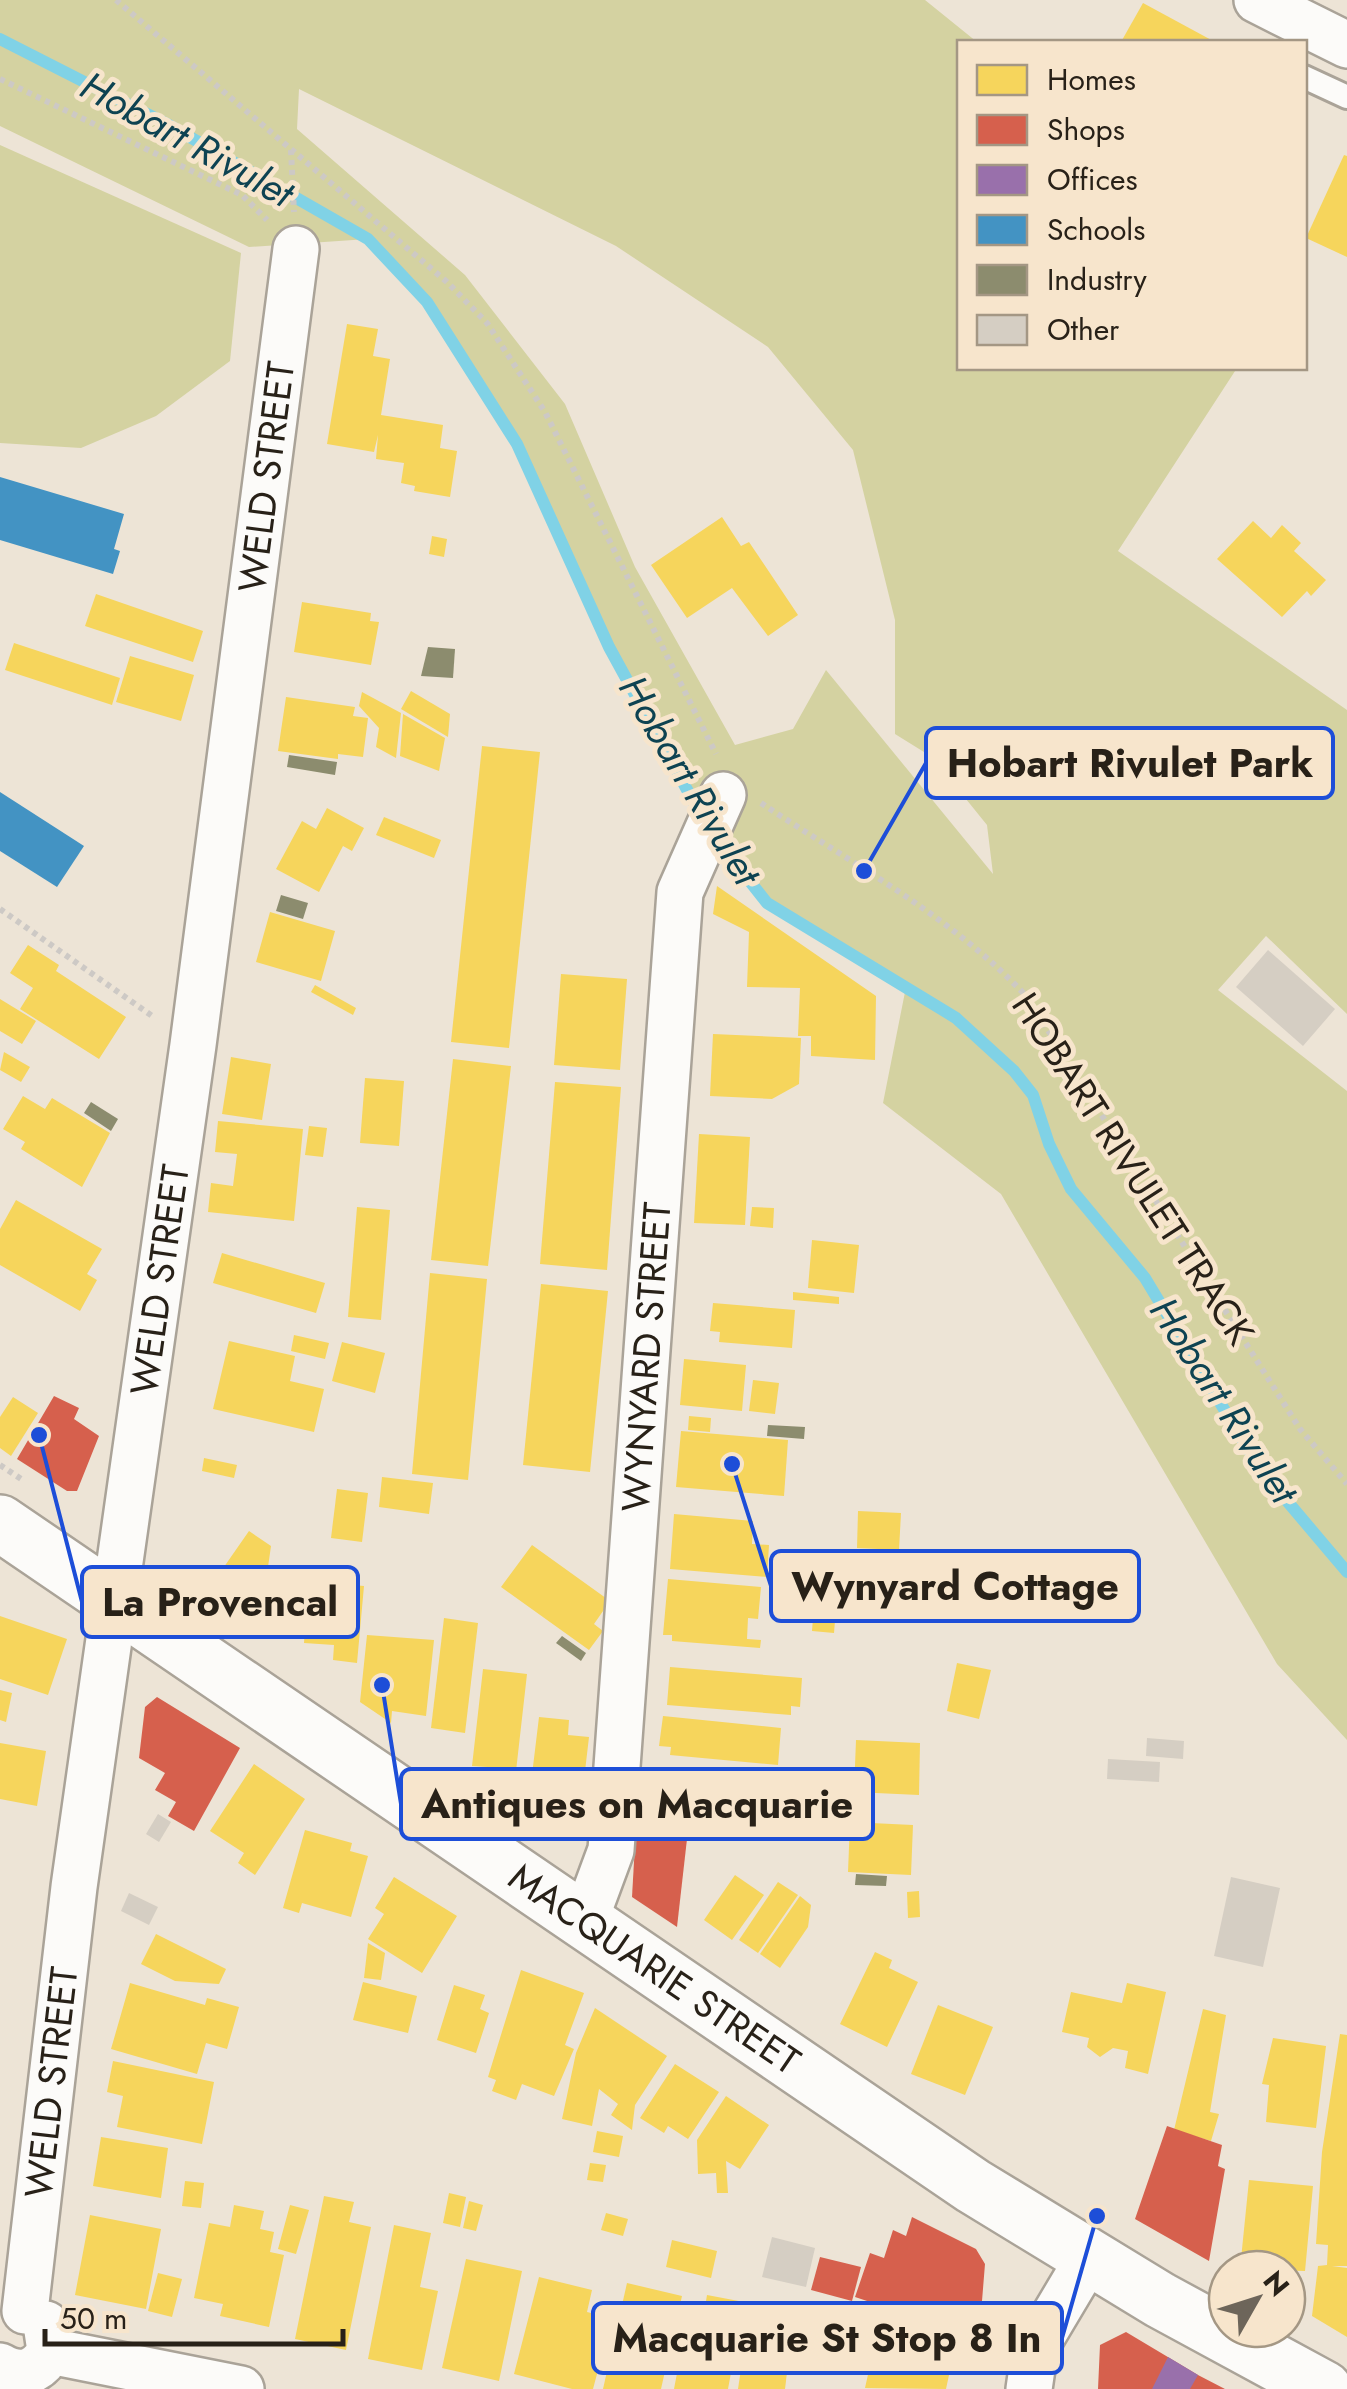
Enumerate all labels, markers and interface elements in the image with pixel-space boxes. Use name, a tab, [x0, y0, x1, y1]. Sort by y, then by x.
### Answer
legend	[957, 40, 1307, 370]
water label: Hobart Rivulet	[70, 57, 306, 223]
text: Homes	[1047, 58, 1136, 101]
text: Shops	[1047, 108, 1125, 151]
text: Offices	[1047, 158, 1138, 201]
text: Schools	[1047, 208, 1145, 251]
text: Industry	[1047, 258, 1147, 301]
text: Other	[1047, 308, 1120, 351]
street label: WELD STREET	[224, 358, 308, 596]
water label: Hobart Rivulet	[605, 664, 777, 898]
callout: Hobart Rivulet Park	[926, 728, 1333, 798]
text: Hobart Rivulet Park	[947, 734, 1313, 792]
street label: HOBART RIVULET TRACK	[999, 982, 1268, 1356]
street label: WELD STREET	[116, 1161, 203, 1399]
street label: WYNYARD STREET	[607, 1200, 685, 1514]
water label: Hobart Rivulet	[1136, 1286, 1314, 1517]
callout: Wynyard Cottage	[771, 1551, 1139, 1621]
text: Wynyard Cottage	[791, 1557, 1119, 1615]
callout: La Provencal	[82, 1567, 358, 1637]
text: La Provencal	[102, 1573, 338, 1631]
callout: Antiques on Macquarie	[401, 1769, 873, 1839]
text: Antiques on Macquarie	[420, 1775, 853, 1833]
street label: MACQUARIE STREET	[498, 1850, 812, 2088]
street label: WELD STREET	[10, 1964, 92, 2201]
north arrow	[1207, 2249, 1307, 2349]
text: N	[1253, 2262, 1299, 2305]
scale bar	[45, 2284, 342, 2346]
text: 50 m	[60, 2297, 127, 2340]
callout: Macquarie St Stop 8 In	[593, 2303, 1062, 2373]
text: Macquarie St Stop 8 In	[612, 2309, 1042, 2367]

